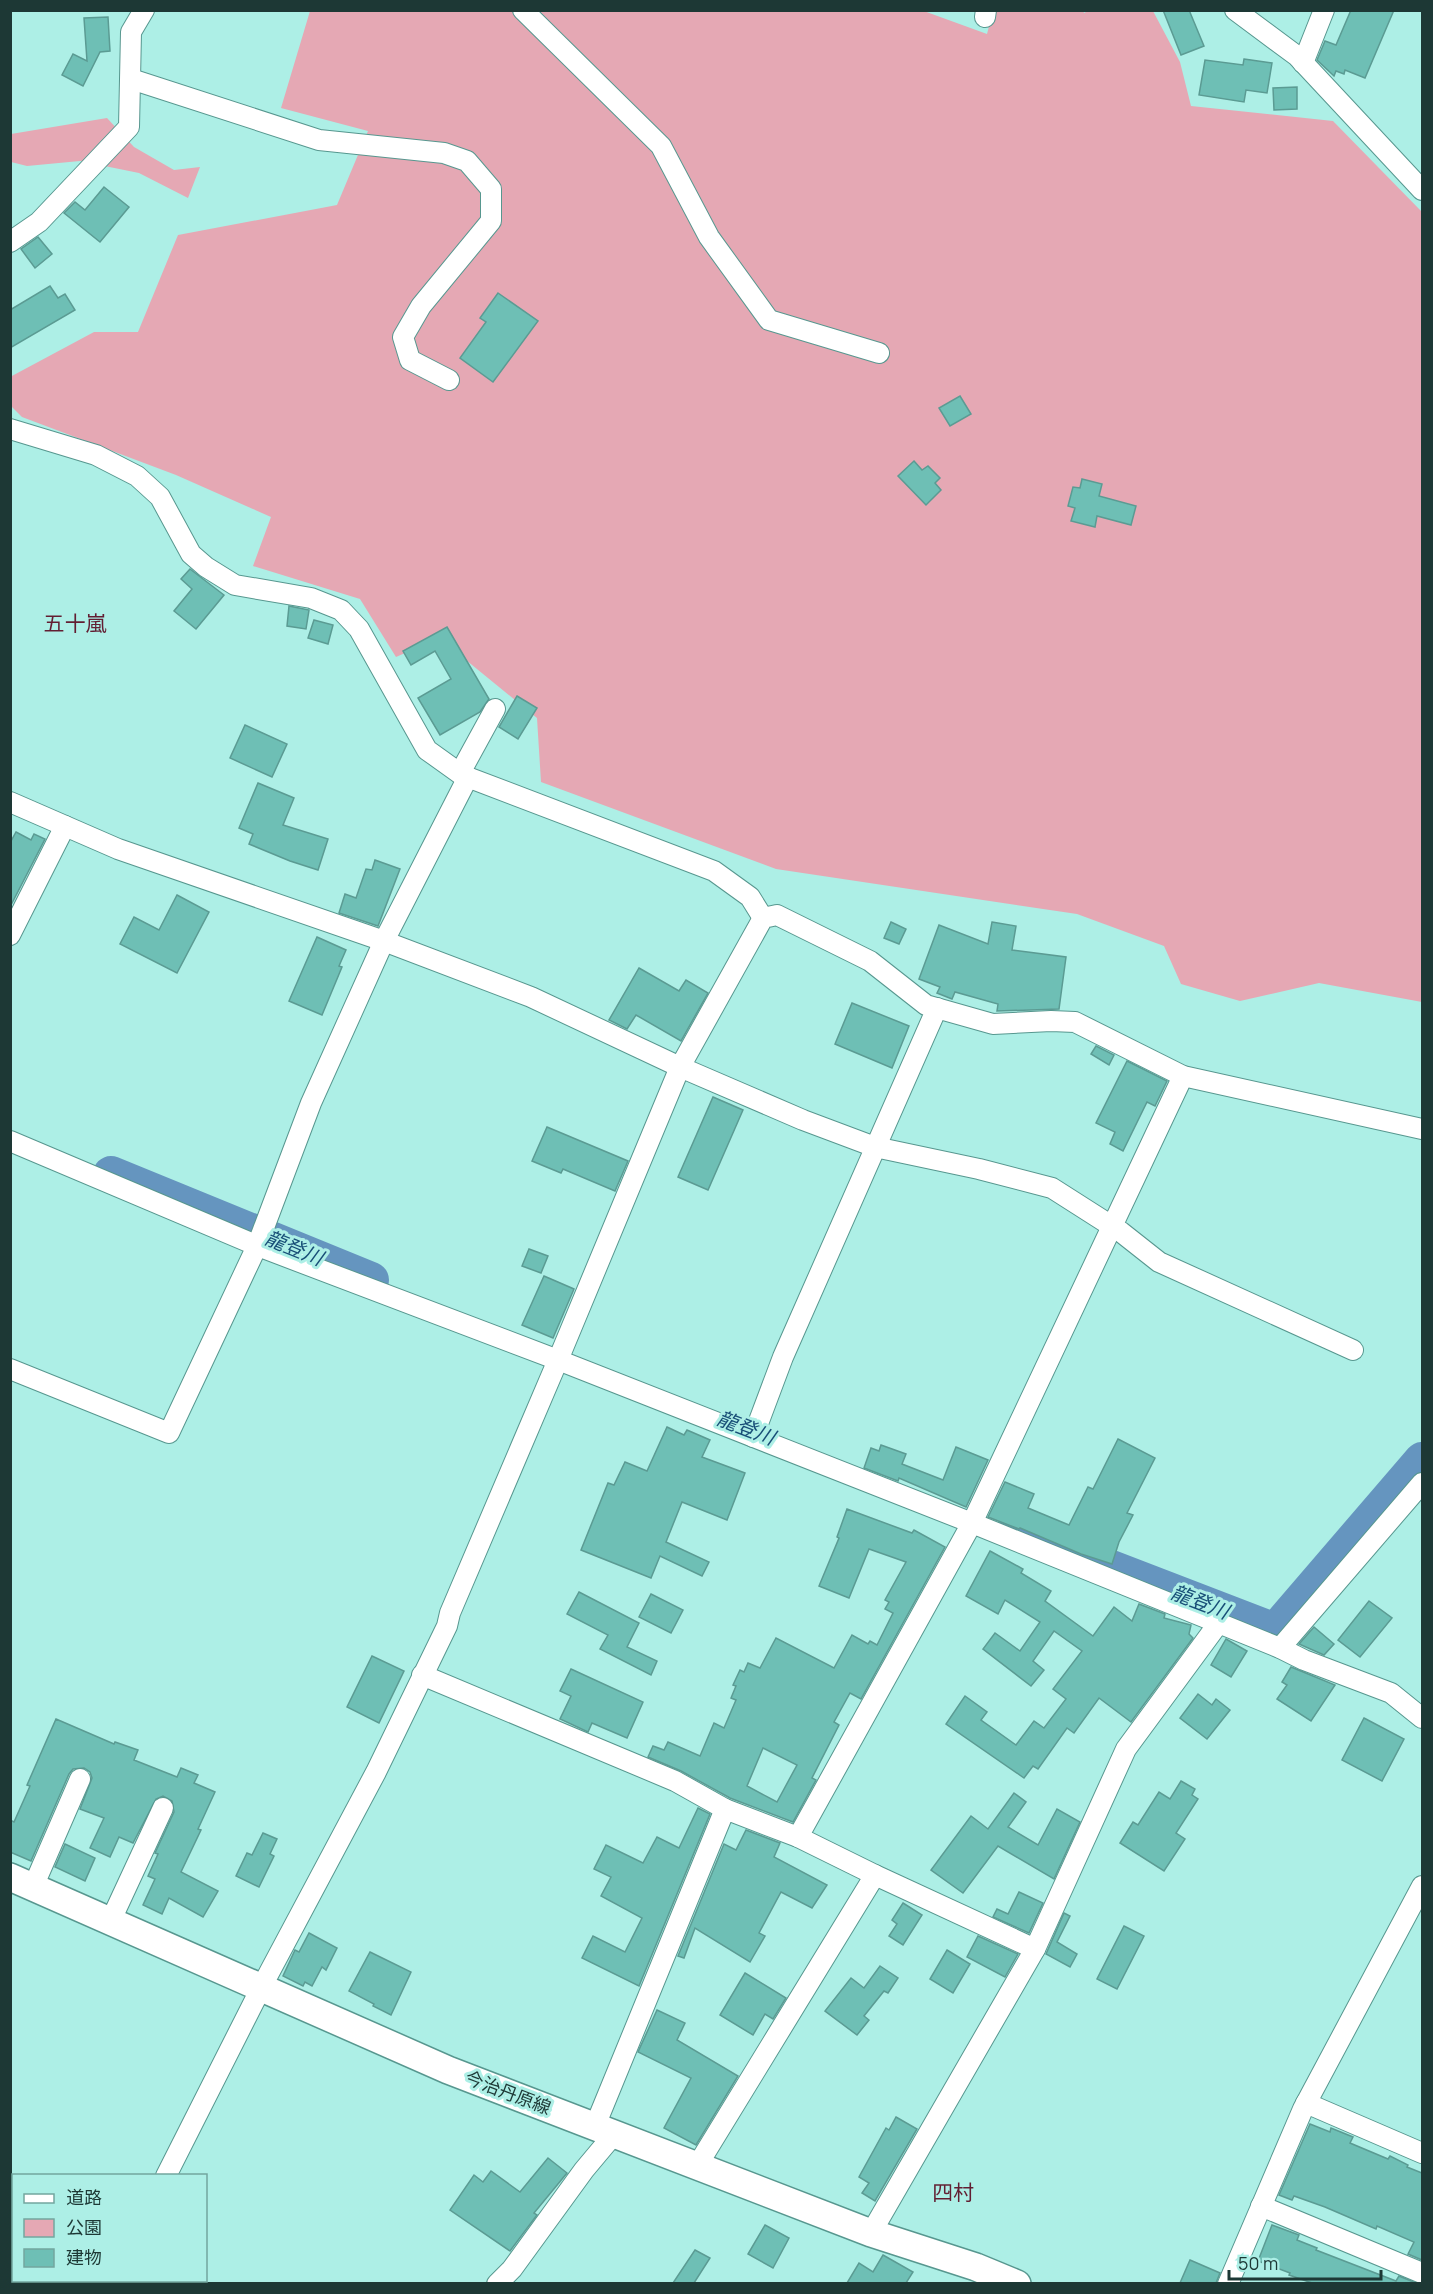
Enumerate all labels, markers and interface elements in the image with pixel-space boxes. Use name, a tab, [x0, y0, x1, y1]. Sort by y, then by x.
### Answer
district label: 五十嵐	[44, 609, 107, 637]
water label: 龍登川	[261, 1224, 329, 1272]
water label: 龍登川	[713, 1404, 781, 1452]
water label: 龍登川	[1167, 1578, 1235, 1626]
street label: 今治丹原線	[462, 2065, 555, 2119]
legend	[12, 2174, 207, 2282]
district label: 四村	[932, 2178, 974, 2206]
text: 道路	[66, 2185, 102, 2209]
text: 公園	[66, 2215, 102, 2239]
scale bar	[1229, 2243, 1380, 2281]
text: 建物	[66, 2245, 102, 2269]
text: 50 m	[1238, 2251, 1278, 2275]

